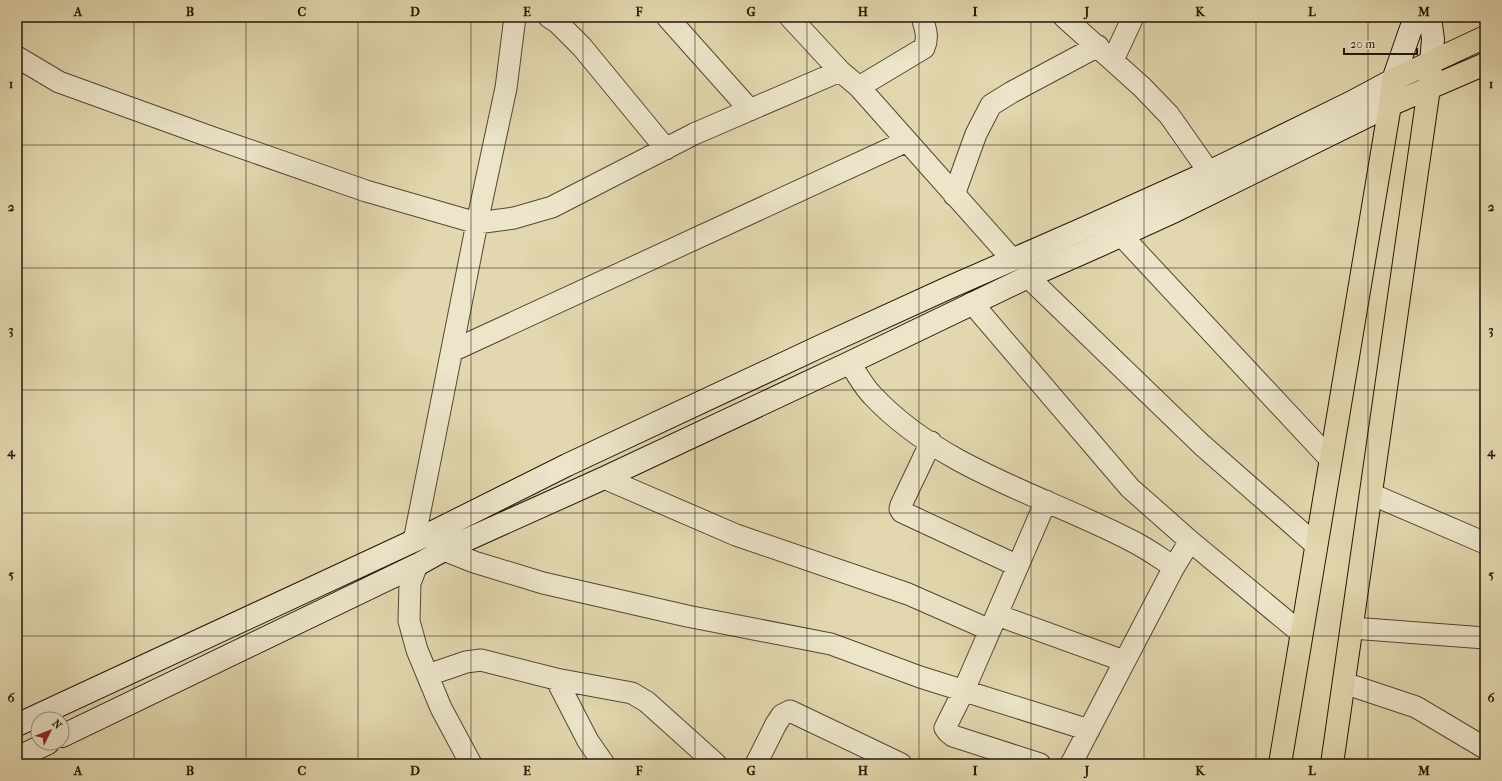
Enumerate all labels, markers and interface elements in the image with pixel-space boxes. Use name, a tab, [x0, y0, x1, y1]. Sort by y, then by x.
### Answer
text: A	[73, 4, 83, 19]
text: B	[186, 4, 195, 19]
text: C	[298, 4, 307, 19]
text: D	[410, 4, 420, 19]
text: E	[523, 4, 531, 19]
text: F	[635, 4, 643, 19]
text: G	[746, 4, 756, 19]
text: H	[858, 4, 869, 19]
text: I	[972, 4, 978, 19]
text: J	[1083, 4, 1090, 20]
text: K	[1195, 4, 1206, 19]
text: L	[1308, 4, 1317, 19]
text: M	[1417, 4, 1430, 19]
scale bar	[1344, 30, 1417, 56]
text: 20 m	[1350, 37, 1375, 51]
text: 1	[9, 76, 14, 91]
text: 1	[1489, 76, 1494, 91]
text: 2	[8, 199, 15, 214]
text: 2	[1488, 199, 1495, 214]
text: 3	[8, 322, 14, 338]
text: 3	[1488, 322, 1494, 338]
text: 4	[6, 444, 16, 460]
text: 4	[1486, 444, 1496, 460]
text: 5	[8, 567, 14, 582]
text: 5	[1488, 567, 1494, 582]
text: 6	[7, 690, 15, 705]
text: 6	[1487, 690, 1495, 705]
north arrow	[30, 711, 70, 751]
text: N	[49, 717, 65, 732]
text: A	[73, 763, 83, 778]
text: B	[186, 763, 195, 778]
text: C	[298, 763, 307, 778]
text: D	[410, 763, 420, 778]
text: E	[523, 763, 531, 778]
text: F	[635, 763, 643, 778]
text: G	[746, 763, 756, 778]
text: H	[858, 763, 869, 778]
text: I	[972, 763, 978, 778]
text: J	[1083, 763, 1090, 779]
text: K	[1195, 763, 1206, 778]
text: L	[1308, 763, 1317, 778]
text: M	[1417, 763, 1430, 778]

